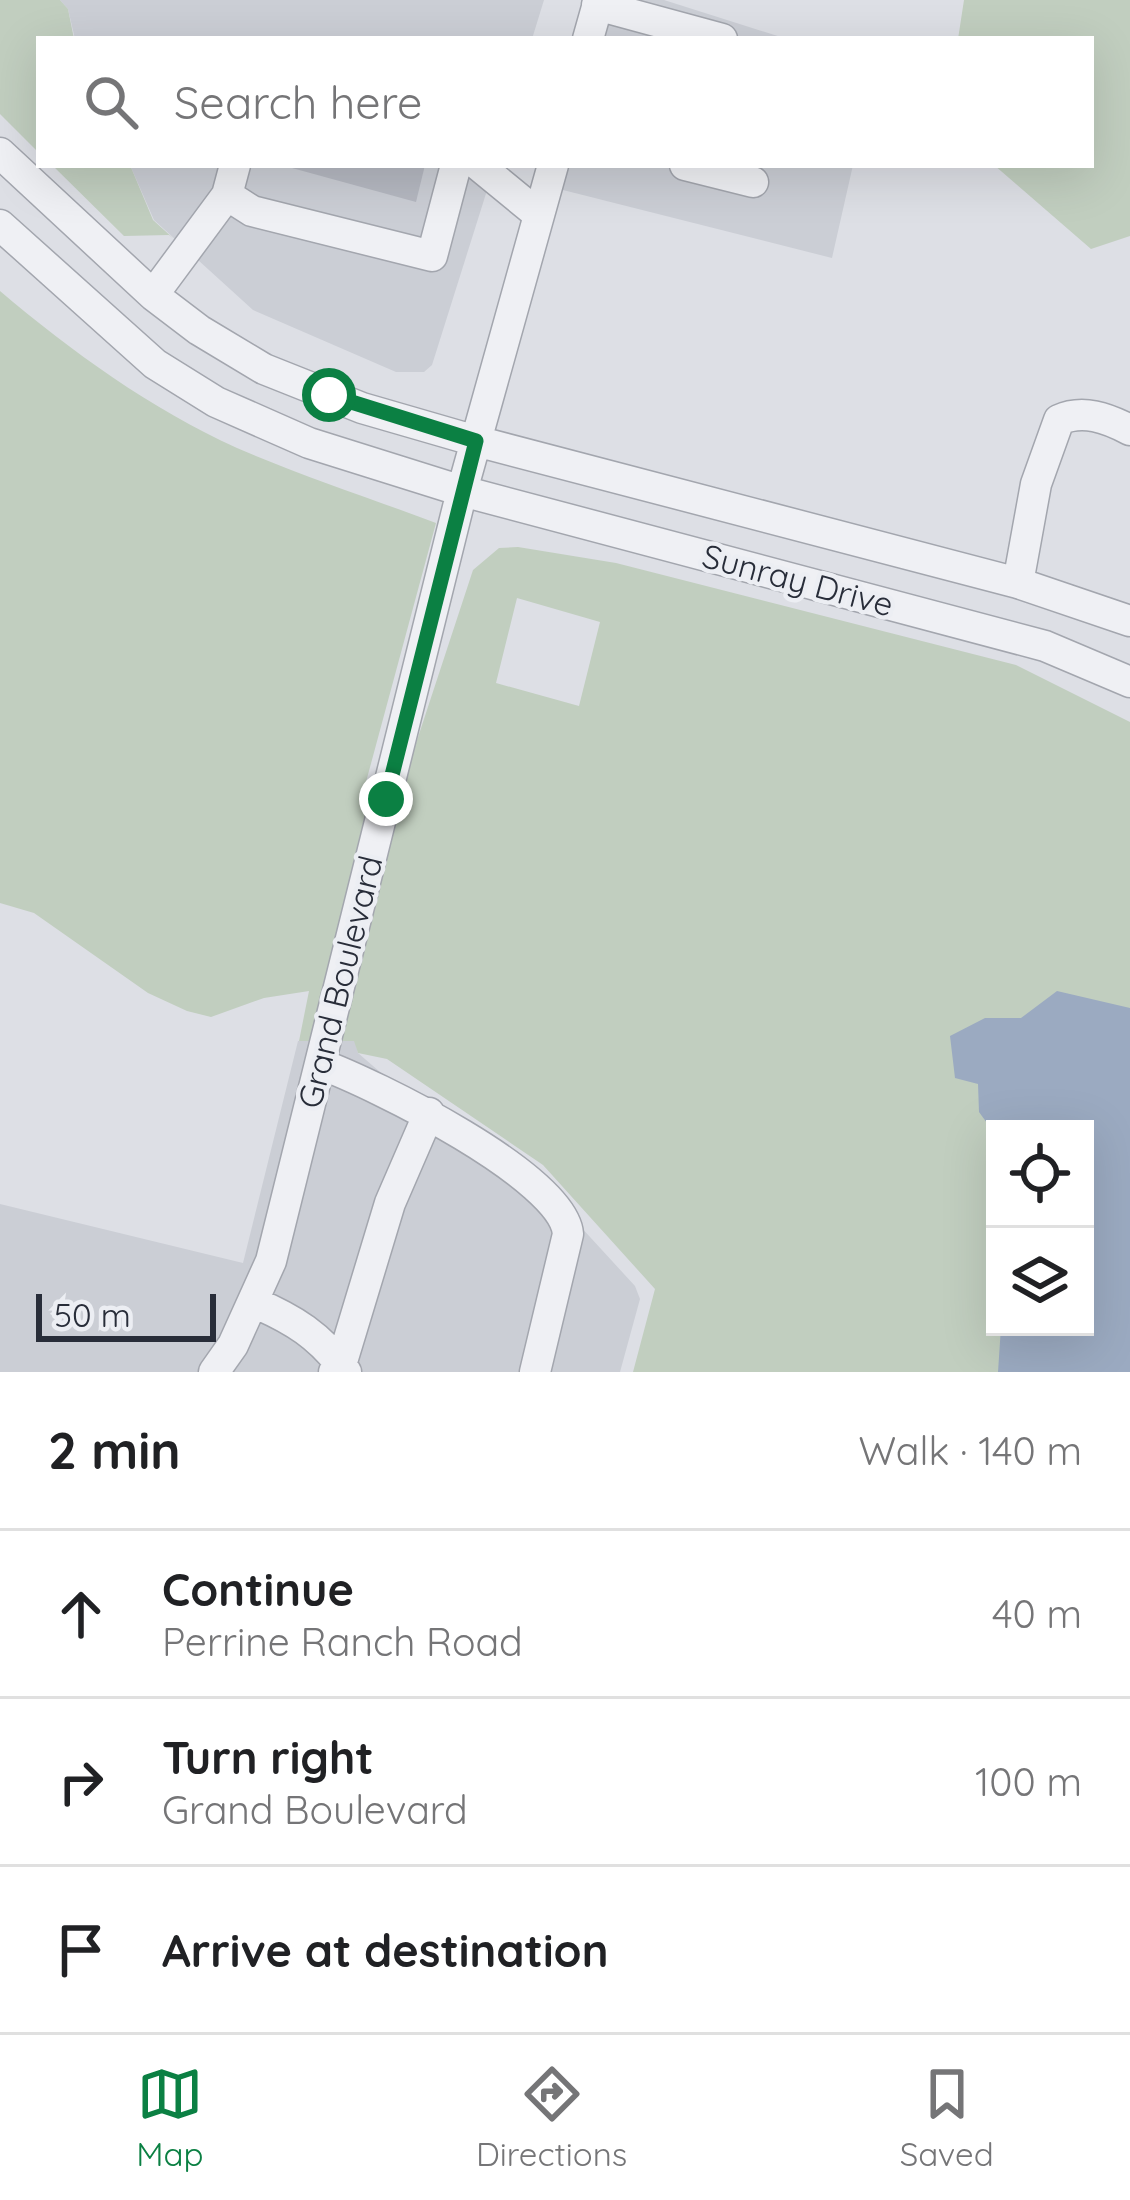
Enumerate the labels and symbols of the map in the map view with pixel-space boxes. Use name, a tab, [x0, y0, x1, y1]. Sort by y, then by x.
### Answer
route start	[302, 368, 356, 422]
street label: Sunray Drive	[698, 534, 898, 625]
route end	[359, 772, 413, 826]
street label: Grand Boulevard	[288, 851, 391, 1112]
scale bar	[36, 1288, 216, 1341]

